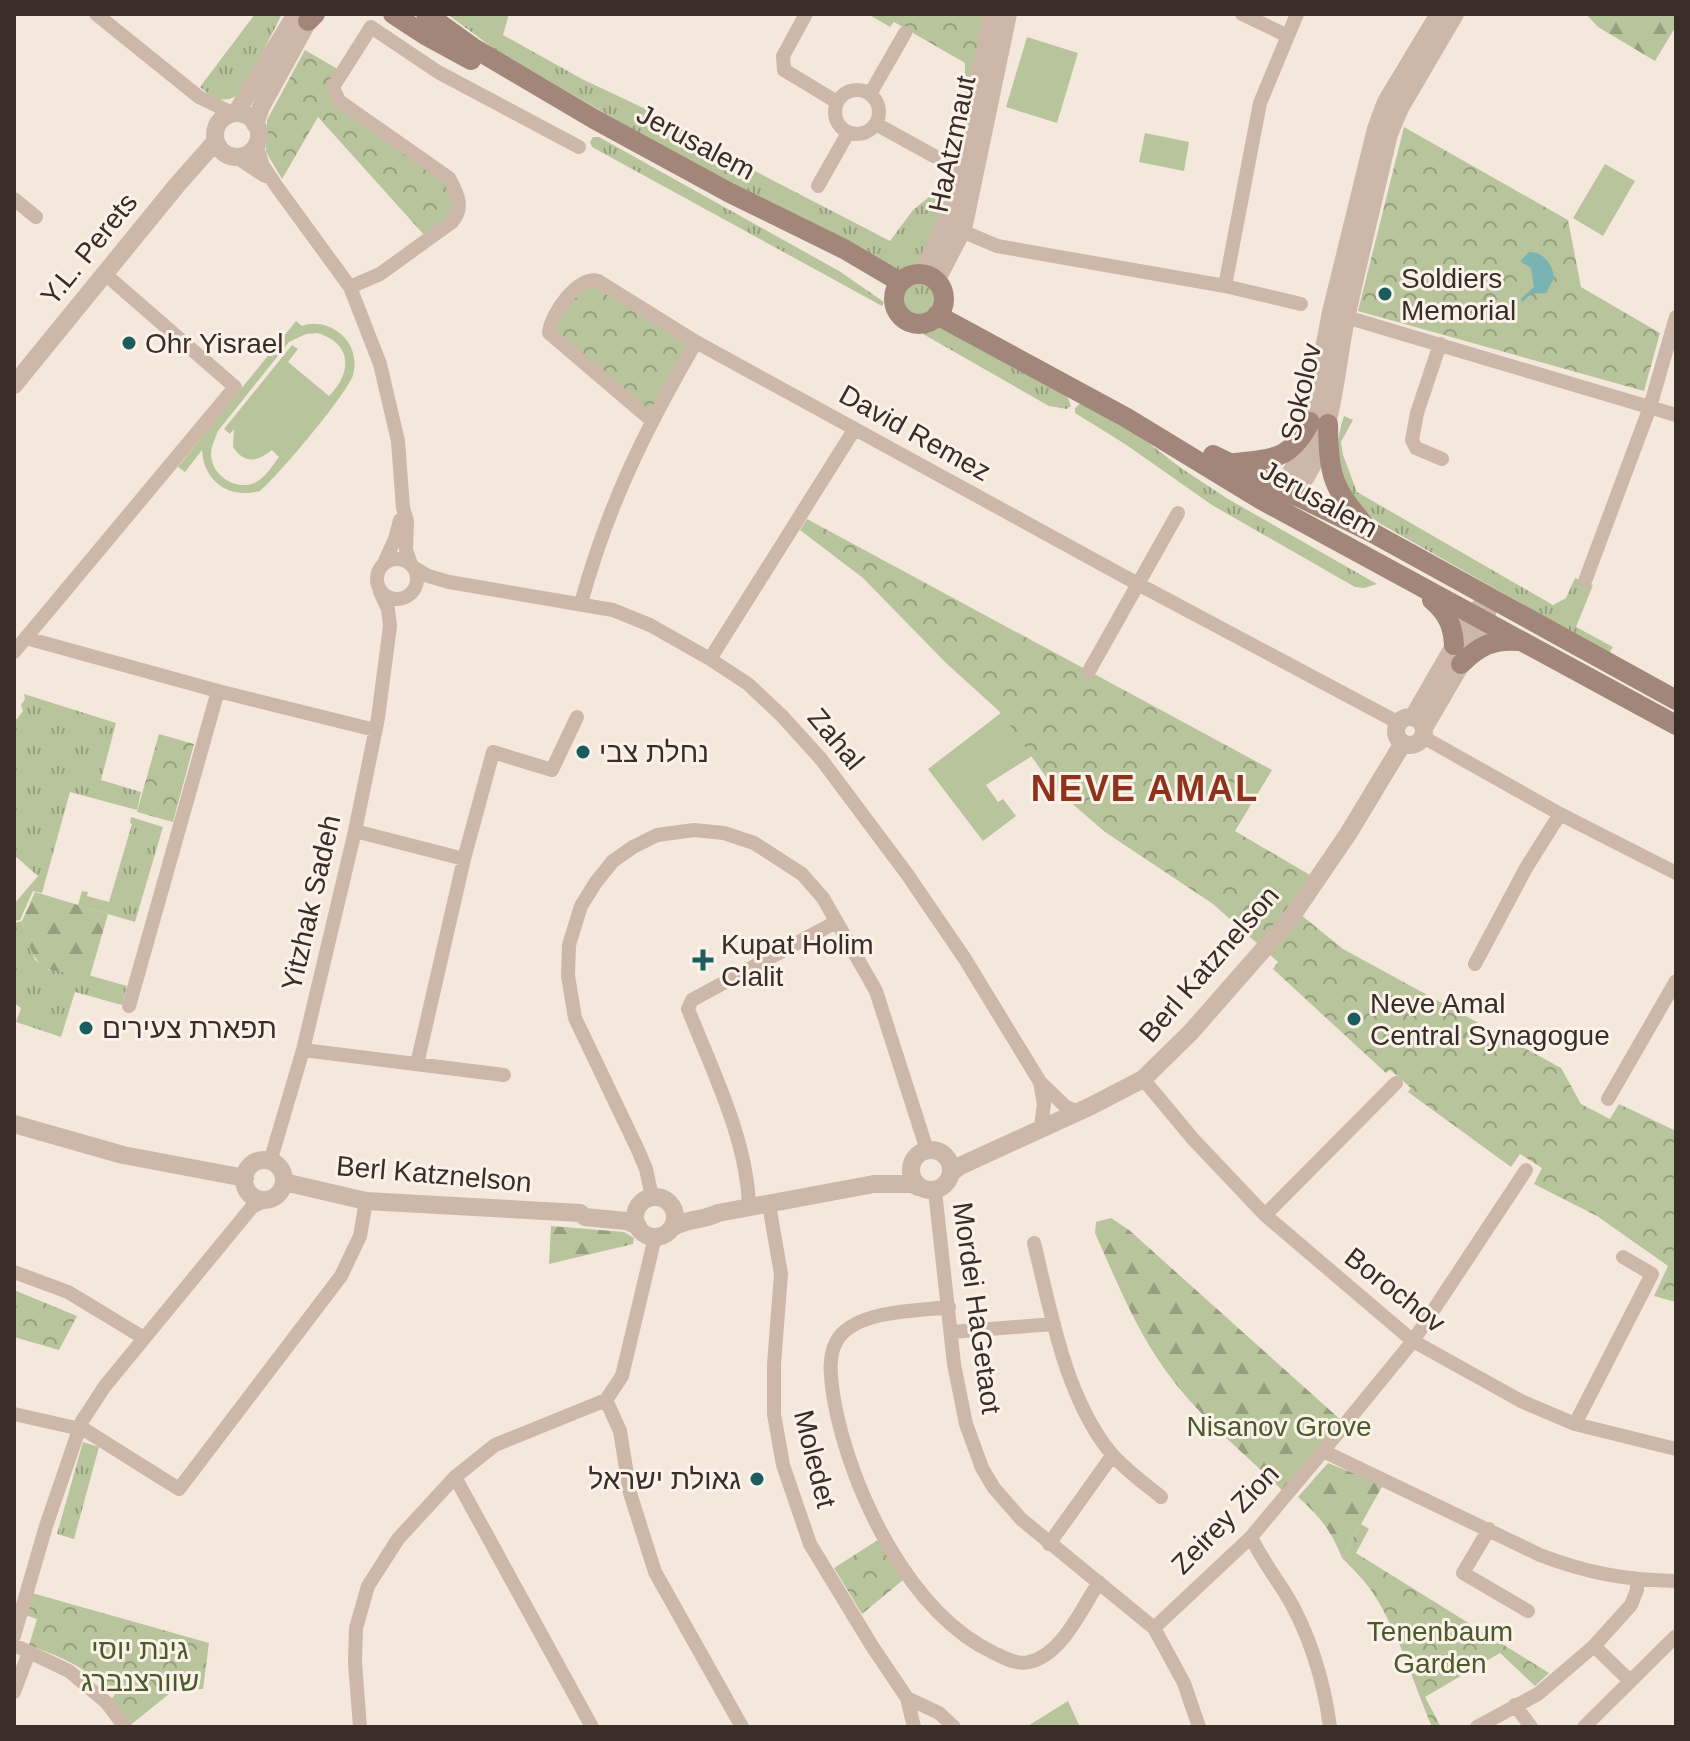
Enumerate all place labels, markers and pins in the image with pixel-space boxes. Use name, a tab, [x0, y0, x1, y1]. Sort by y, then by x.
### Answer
place label: Soldiers Memorial	[1401, 263, 1516, 326]
marker: Soldiers Memorial	[1376, 285, 1394, 303]
place label: Ohr Yisrael	[145, 328, 284, 359]
marker: Ohr Yisrael	[120, 334, 138, 352]
place label: נחלת צבי	[599, 737, 709, 768]
marker: נחלת צבי	[574, 743, 592, 761]
place label: Kupat Holim Clalit	[721, 929, 874, 992]
marker: Kupat Holim Clalit	[692, 949, 714, 971]
place label: Neve Amal Central Synagogue	[1370, 988, 1610, 1051]
marker: Neve Amal Central Synagogue	[1345, 1010, 1363, 1028]
place label: תפארת צעירים	[102, 1013, 277, 1044]
marker: תפארת צעירים	[77, 1019, 95, 1037]
place label: גאולת ישראל	[588, 1464, 741, 1495]
marker: גאולת ישראל	[748, 1470, 766, 1488]

